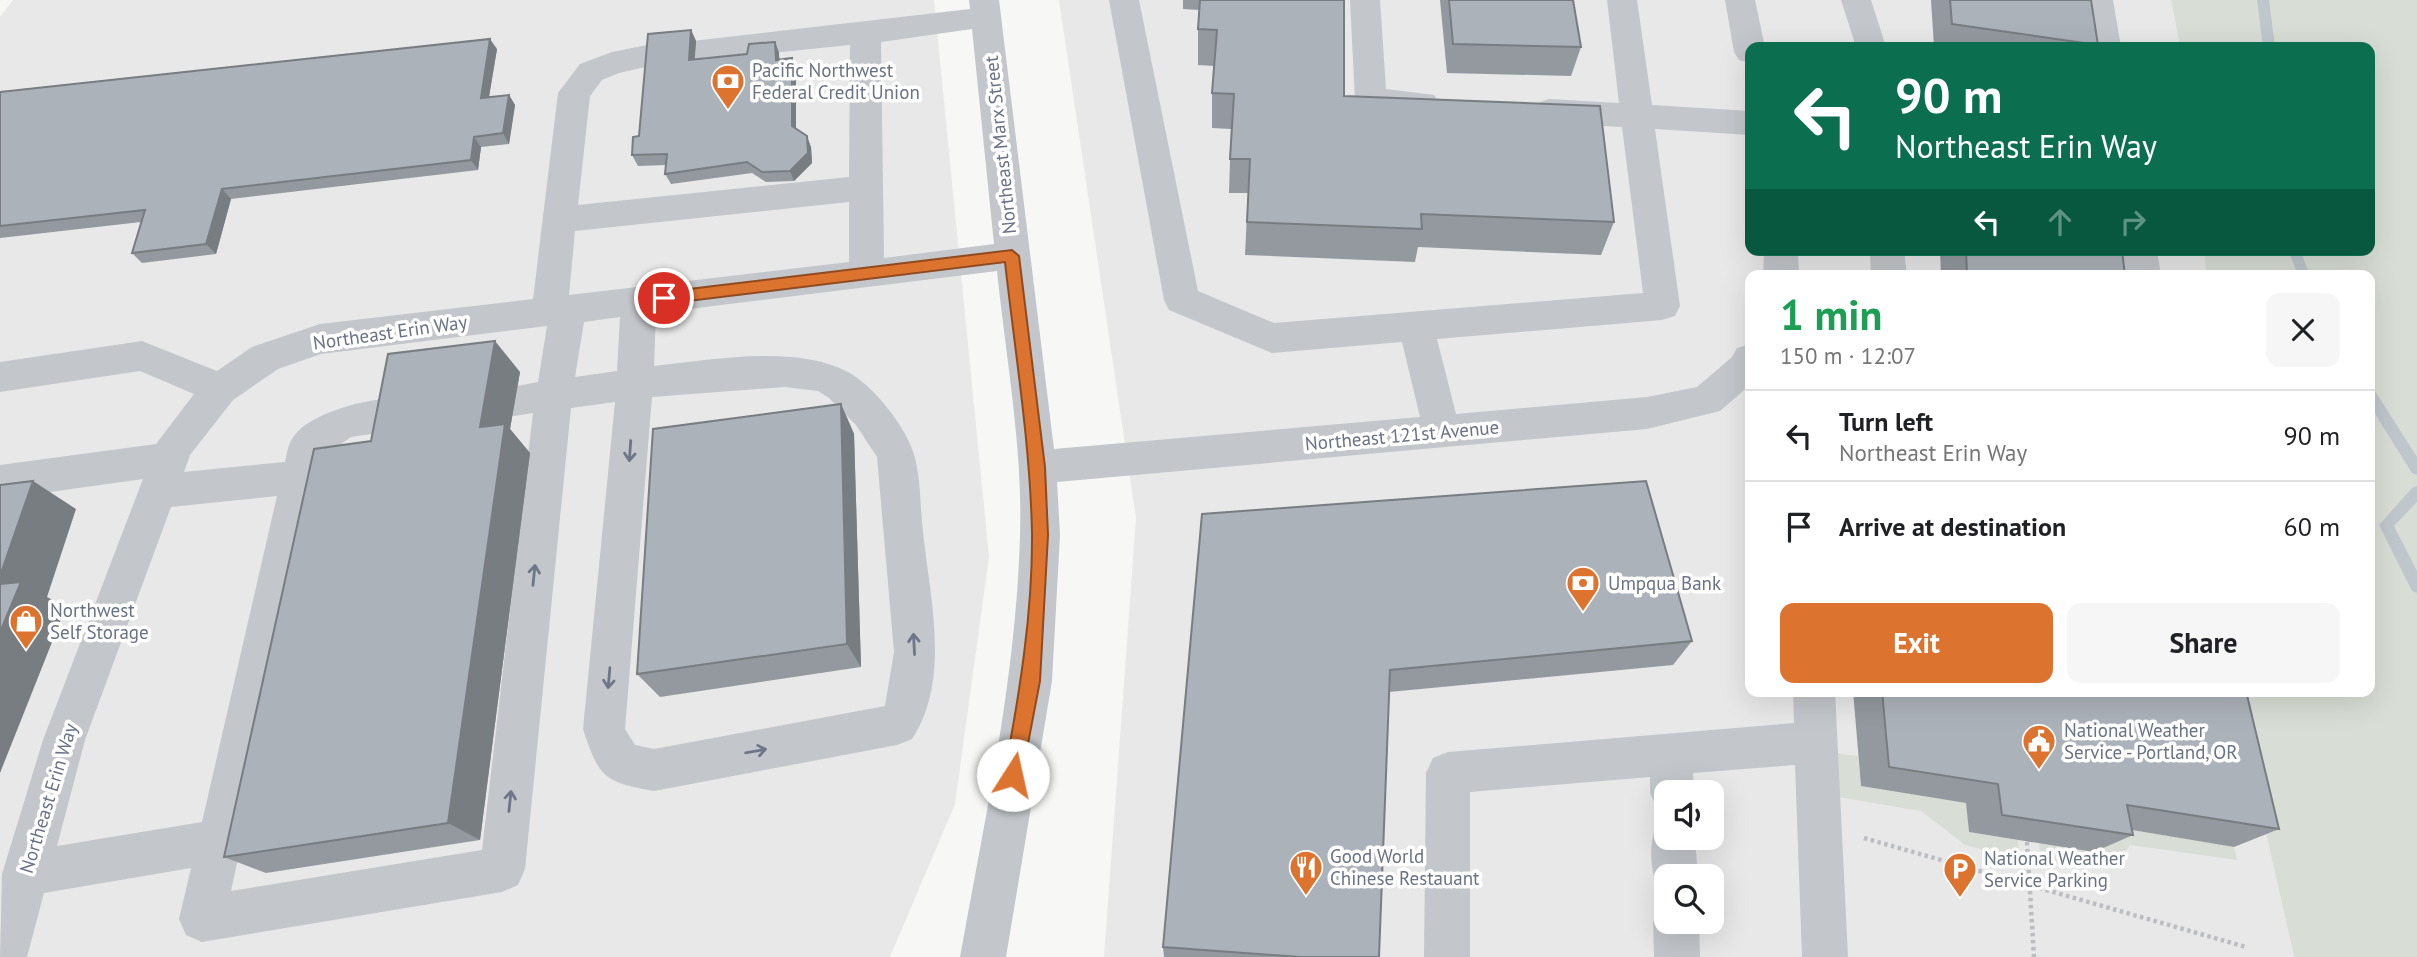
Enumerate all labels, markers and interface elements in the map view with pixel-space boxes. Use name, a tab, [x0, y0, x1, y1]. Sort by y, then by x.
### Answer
street label: Northeast Marx Street	[979, 54, 1021, 235]
place label: Pacific Northwest Federal Credit Union	[752, 58, 920, 104]
bank icon: Pacific Northwest Federal Credit Union	[709, 62, 747, 111]
text: 90 m	[1895, 63, 2002, 127]
icon: left	[1780, 70, 1871, 161]
text: Northeast Erin Way	[1895, 125, 2157, 167]
icon: left	[1968, 203, 2006, 241]
icon: ahead	[2041, 203, 2079, 241]
icon: right	[2114, 203, 2152, 241]
pin	[634, 268, 694, 328]
icon: arrive	[645, 279, 683, 317]
text: 1 min	[1780, 287, 1882, 342]
button: close	[2266, 293, 2340, 367]
street label: Northeast Erin Way	[311, 309, 469, 355]
text: 150 m · 12:07	[1780, 341, 1916, 370]
text: Turn left	[1839, 405, 1933, 438]
street label: Northeast 121st Avenue	[1304, 415, 1500, 455]
icon: left	[1780, 417, 1818, 455]
text: 90 m	[2284, 419, 2340, 452]
text: Northeast Erin Way	[1839, 438, 2027, 467]
one-way arrow	[623, 440, 636, 462]
icon: arrive	[1780, 508, 1818, 546]
text: Arrive at destination	[1839, 510, 2066, 543]
text: 60 m	[2284, 510, 2340, 543]
one-way arrow	[528, 564, 541, 586]
bank icon: Umpqua Bank	[1564, 564, 1602, 613]
place label: Umpqua Bank	[1608, 571, 1721, 595]
place label: Northwest Self Storage	[50, 598, 149, 644]
shop icon: Northwest Self Storage	[7, 602, 45, 651]
button: Exit	[1780, 603, 2053, 683]
button: Share	[2067, 603, 2340, 683]
one-way arrow	[907, 633, 920, 656]
one-way arrow	[602, 666, 615, 689]
place label: National Weather Service - Portland, OR	[2064, 718, 2238, 764]
street label: Northeast Erin Way	[14, 720, 82, 876]
public building icon: National Weather Service - Portland, OR	[2020, 722, 2058, 771]
position arrow	[976, 738, 1050, 812]
one-way arrow	[744, 744, 767, 757]
map controls	[1654, 780, 1724, 934]
button: sound	[1654, 780, 1724, 850]
one-way arrow	[503, 790, 516, 813]
place label: Good World Chinese Restauant	[1330, 844, 1480, 890]
place label: National Weather Service Parking	[1984, 846, 2126, 892]
restaurant icon: Good World Chinese Restauant	[1287, 848, 1325, 897]
parking icon: National Weather Service Parking	[1941, 850, 1979, 899]
button: search	[1654, 864, 1724, 934]

